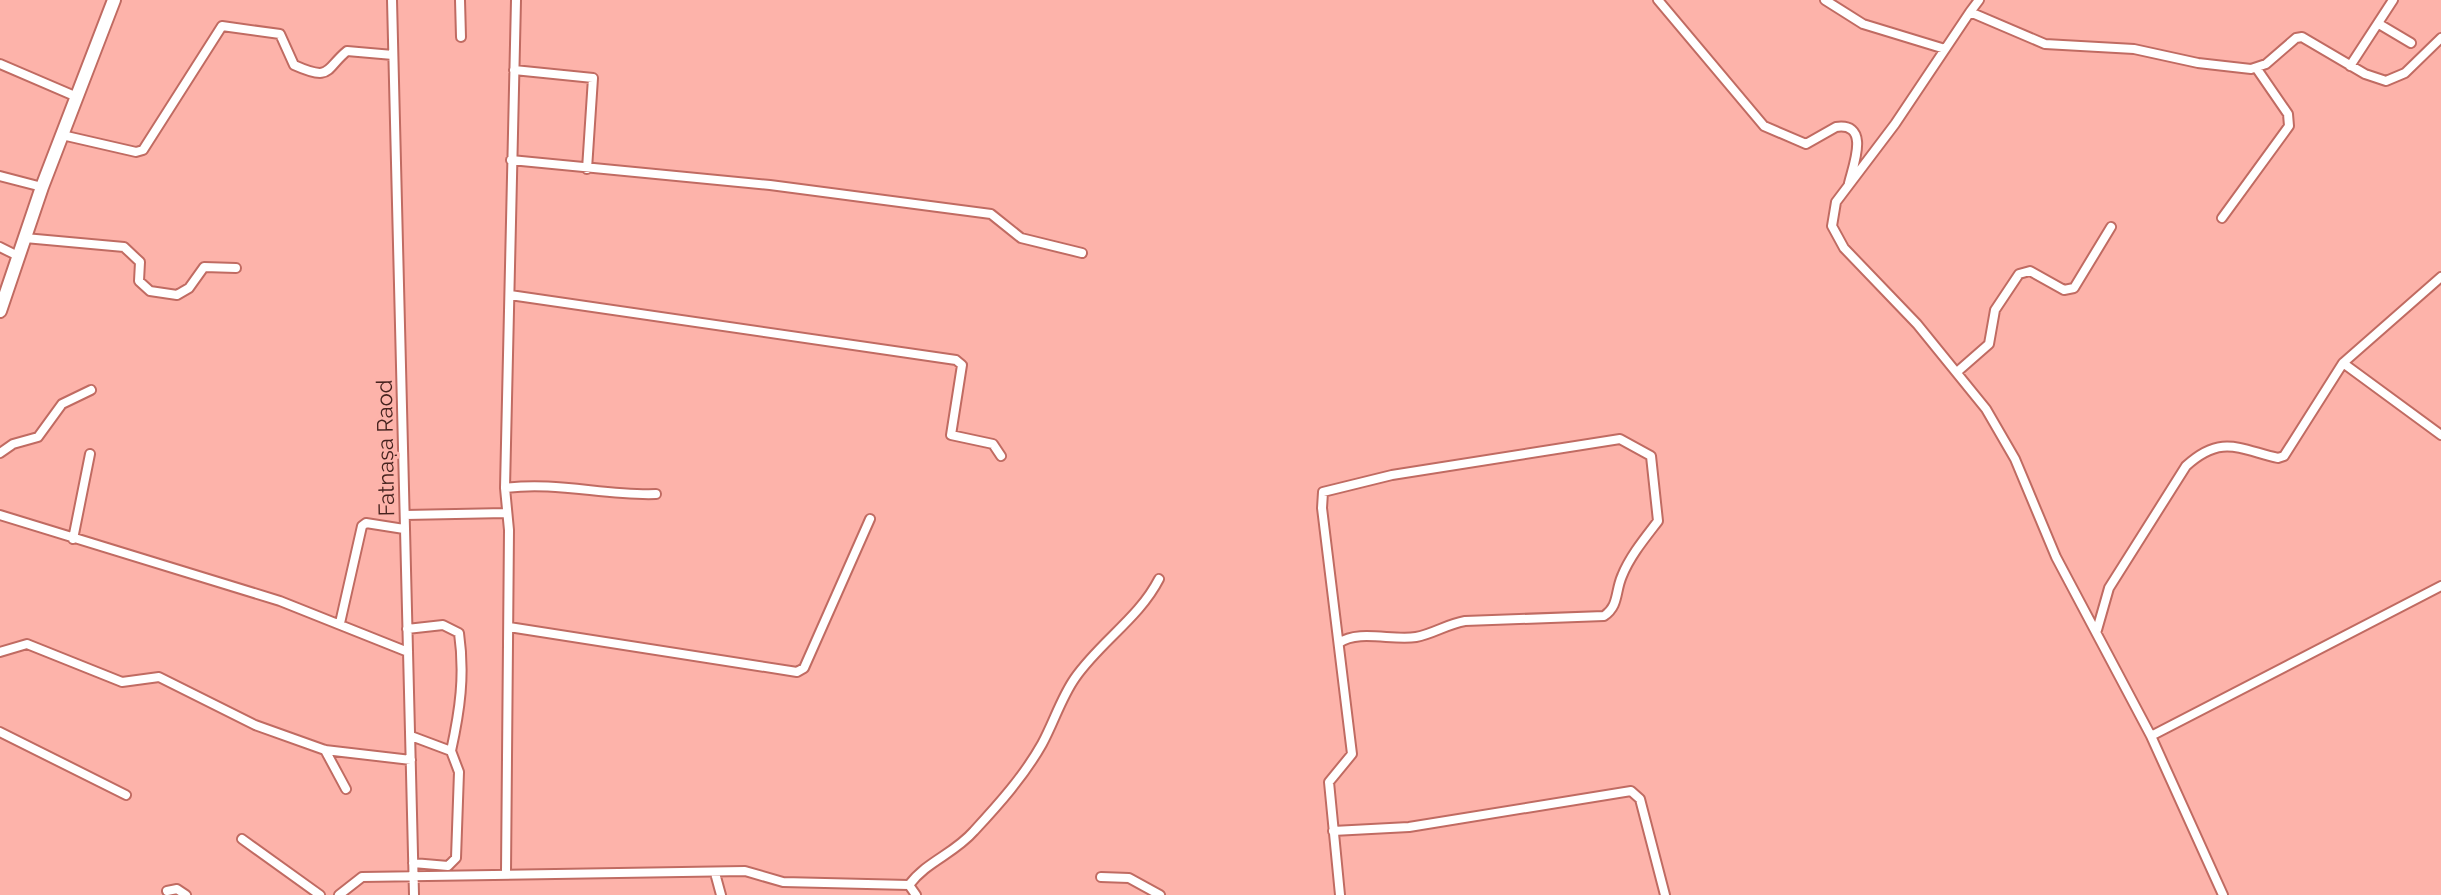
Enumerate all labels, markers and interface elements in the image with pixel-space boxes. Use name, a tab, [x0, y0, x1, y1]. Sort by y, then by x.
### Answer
street label: Fatnaṣa Raod	[371, 379, 399, 517]

